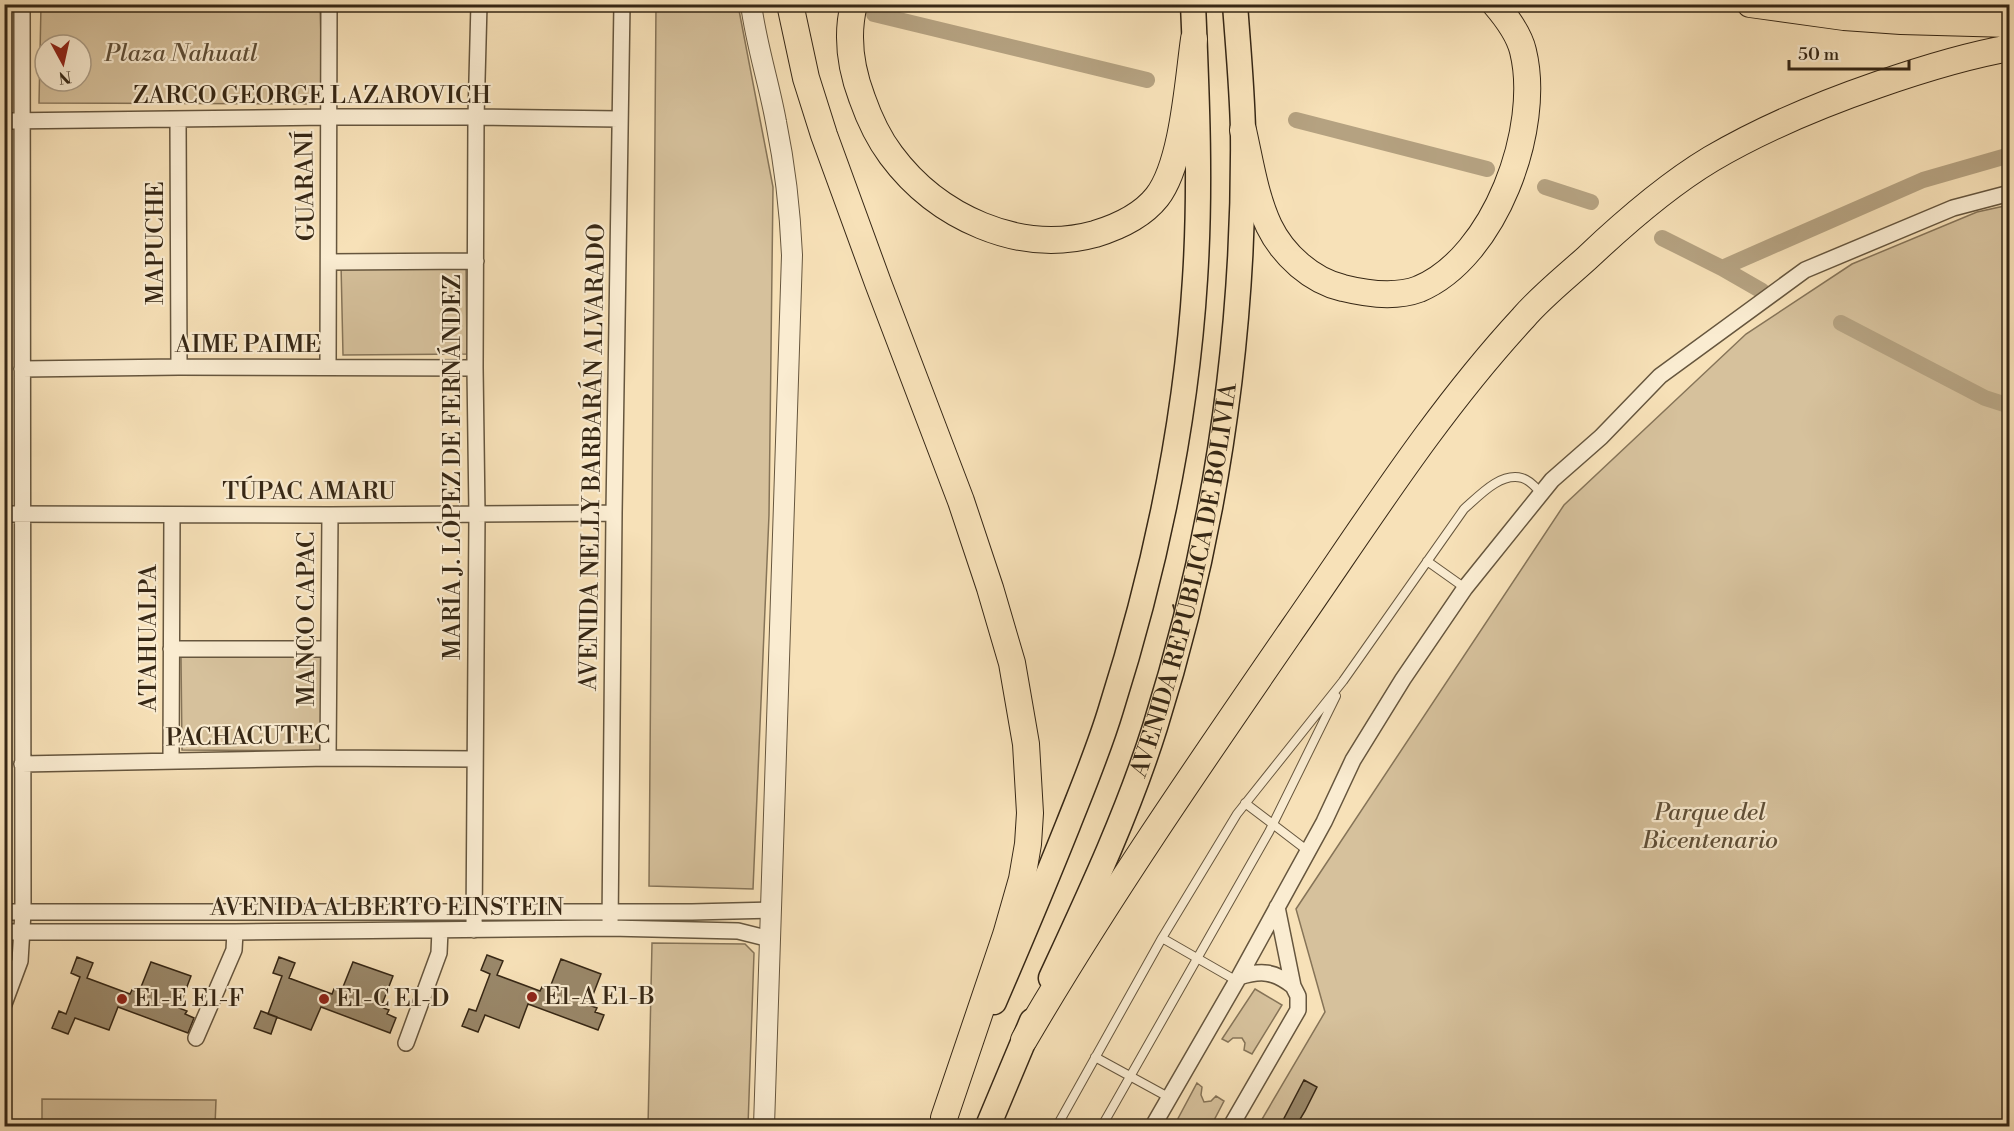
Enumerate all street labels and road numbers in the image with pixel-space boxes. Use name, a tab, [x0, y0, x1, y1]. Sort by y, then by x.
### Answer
street label: ZARCO GEORGE LAZAROVICH	[133, 81, 491, 111]
street label: GUARANÍ	[289, 130, 322, 242]
street label: MAPUCHE	[141, 181, 171, 305]
street label: AVENIDA NELLY BARBARÁN ALVARADO	[573, 223, 612, 692]
street label: MARÍA J. LÓPEZ DE FERNÁNDEZ	[436, 274, 468, 660]
street label: AIME PAIME	[174, 330, 321, 360]
street label: AVENIDA REPÚBLICA DE BOLIVIA	[1124, 381, 1244, 782]
street label: TÚPAC AMARU	[222, 475, 396, 507]
street label: MANCO CAPAC	[292, 532, 322, 706]
street label: ATAHUALPA	[134, 564, 164, 713]
street label: PACHACUTEC	[165, 721, 331, 753]
street label: AVENIDA ALBERTO EINSTEIN	[209, 893, 564, 923]

